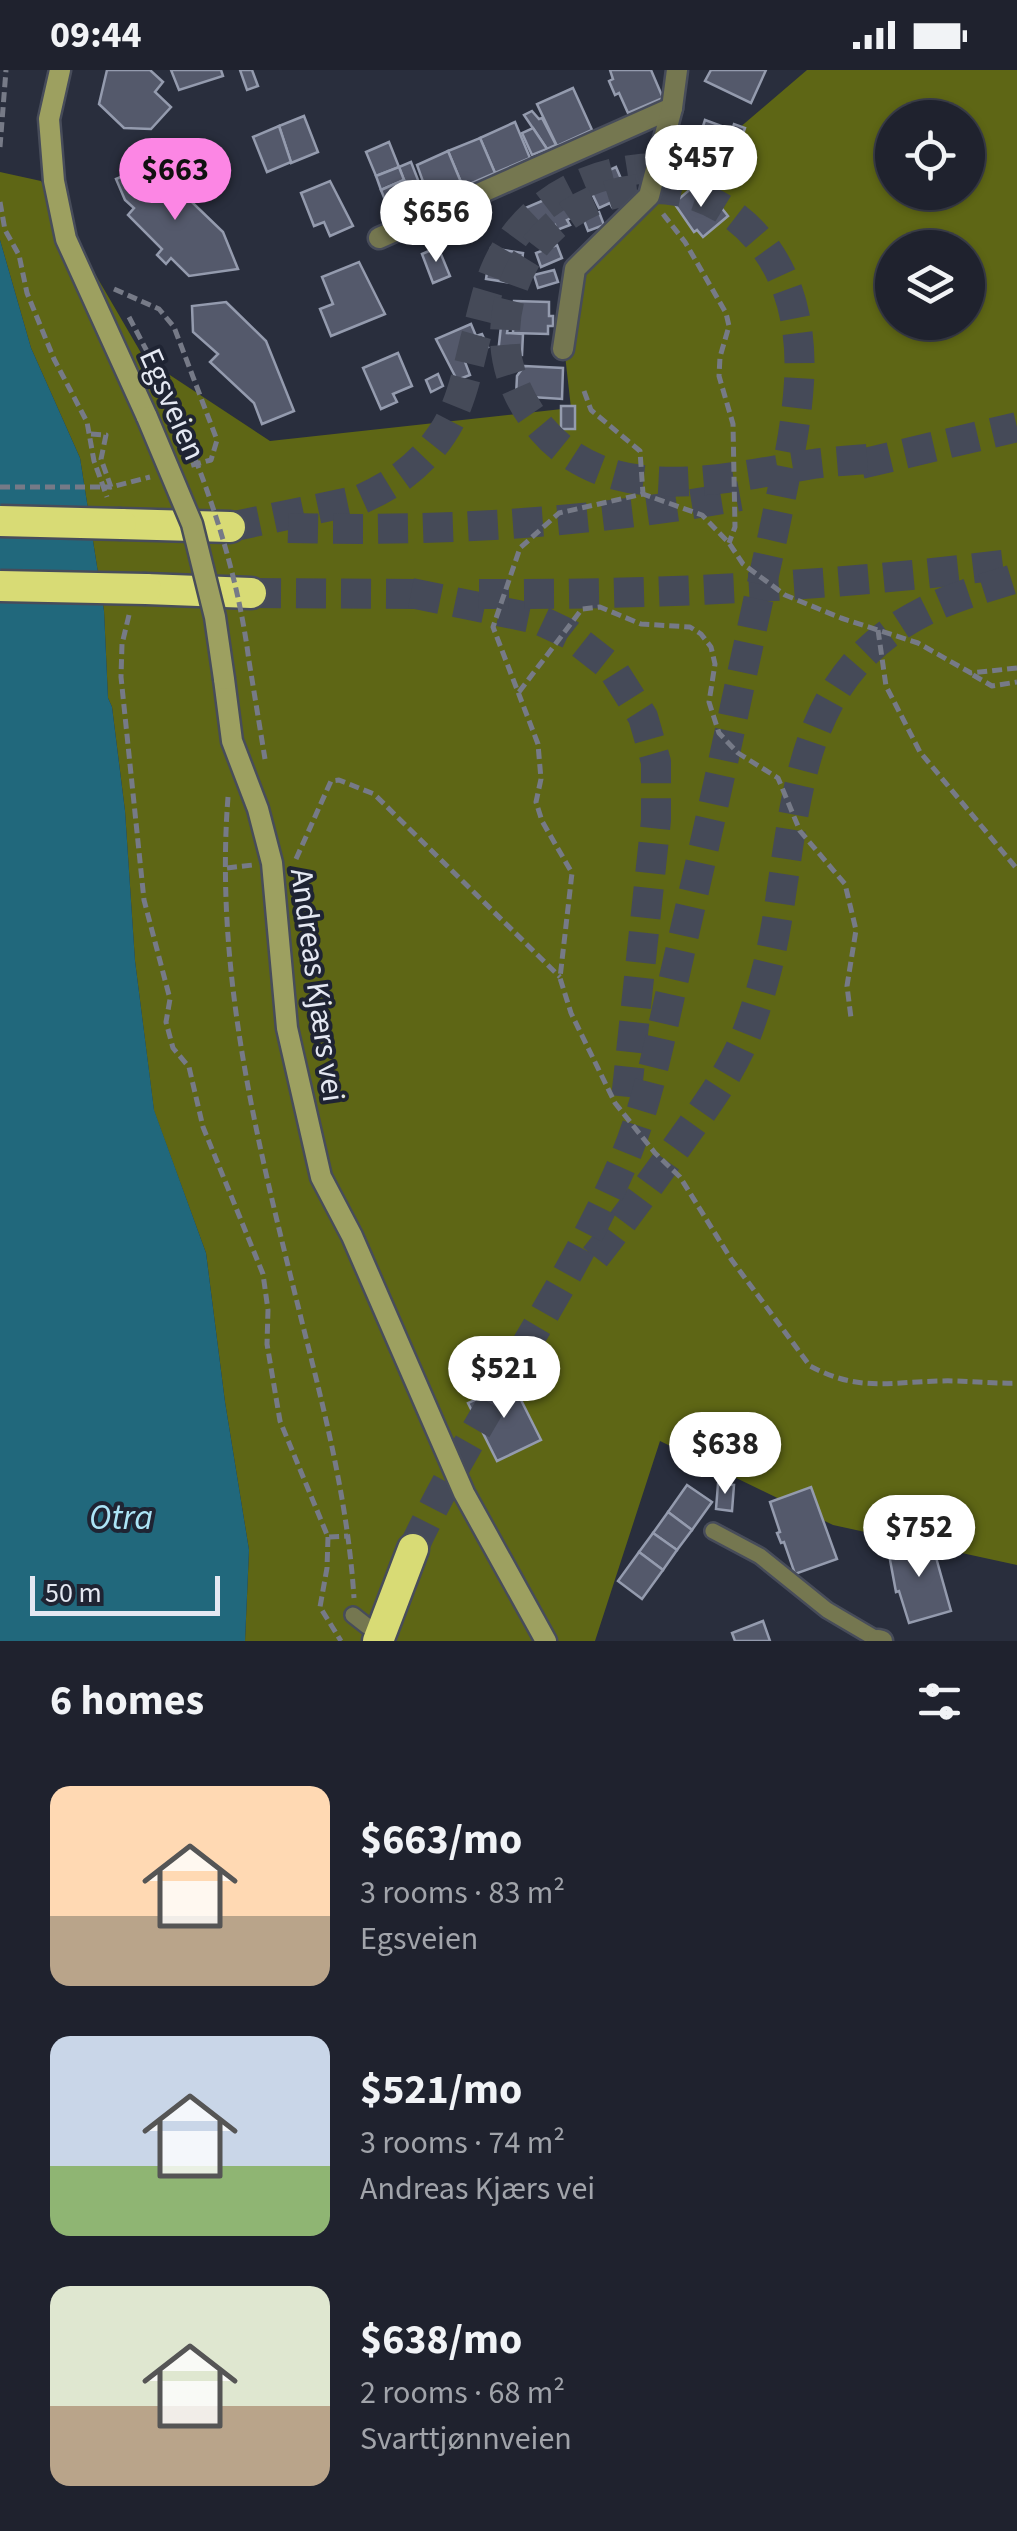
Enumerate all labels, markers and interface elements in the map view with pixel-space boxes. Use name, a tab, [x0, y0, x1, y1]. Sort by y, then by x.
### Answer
text: 09:44	[50, 8, 142, 62]
map controls	[875, 100, 985, 340]
button: locate	[875, 100, 985, 210]
pin: $457	[642, 125, 760, 210]
text: $457	[667, 134, 735, 180]
pin: $663	[116, 138, 234, 223]
text: $663	[141, 147, 209, 193]
pin: $656	[377, 180, 495, 265]
text: $656	[402, 189, 470, 235]
button: layers	[875, 230, 985, 340]
street label: Egsveien	[127, 341, 217, 468]
street label: Andreas Kjærs vei	[278, 865, 356, 1105]
pin: $521	[445, 1336, 563, 1421]
text: $521	[470, 1345, 538, 1391]
pin: $638	[666, 1412, 784, 1497]
text: $638	[691, 1421, 759, 1467]
water label: Otra	[89, 1493, 153, 1543]
pin: $752	[860, 1495, 978, 1580]
text: $752	[885, 1504, 953, 1550]
scale bar	[30, 1571, 220, 1616]
text: 50 m	[45, 1573, 102, 1613]
text: 6 homes	[50, 1671, 204, 1731]
icon: filters	[912, 1674, 967, 1729]
text: $663/mo	[360, 1810, 522, 1870]
icon: home	[130, 1826, 250, 1946]
text: 3 rooms · 83 m²	[360, 1870, 565, 1916]
text: Egsveien	[360, 1916, 478, 1962]
text: $521/mo	[360, 2060, 522, 2120]
icon: home	[130, 2076, 250, 2196]
text: 3 rooms · 74 m²	[360, 2120, 565, 2166]
text: Andreas Kjærs vei	[360, 2166, 595, 2212]
text: $638/mo	[360, 2310, 522, 2370]
icon: home	[130, 2326, 250, 2446]
text: 2 rooms · 68 m²	[360, 2370, 565, 2416]
text: Svarttjønnveien	[360, 2416, 572, 2462]

